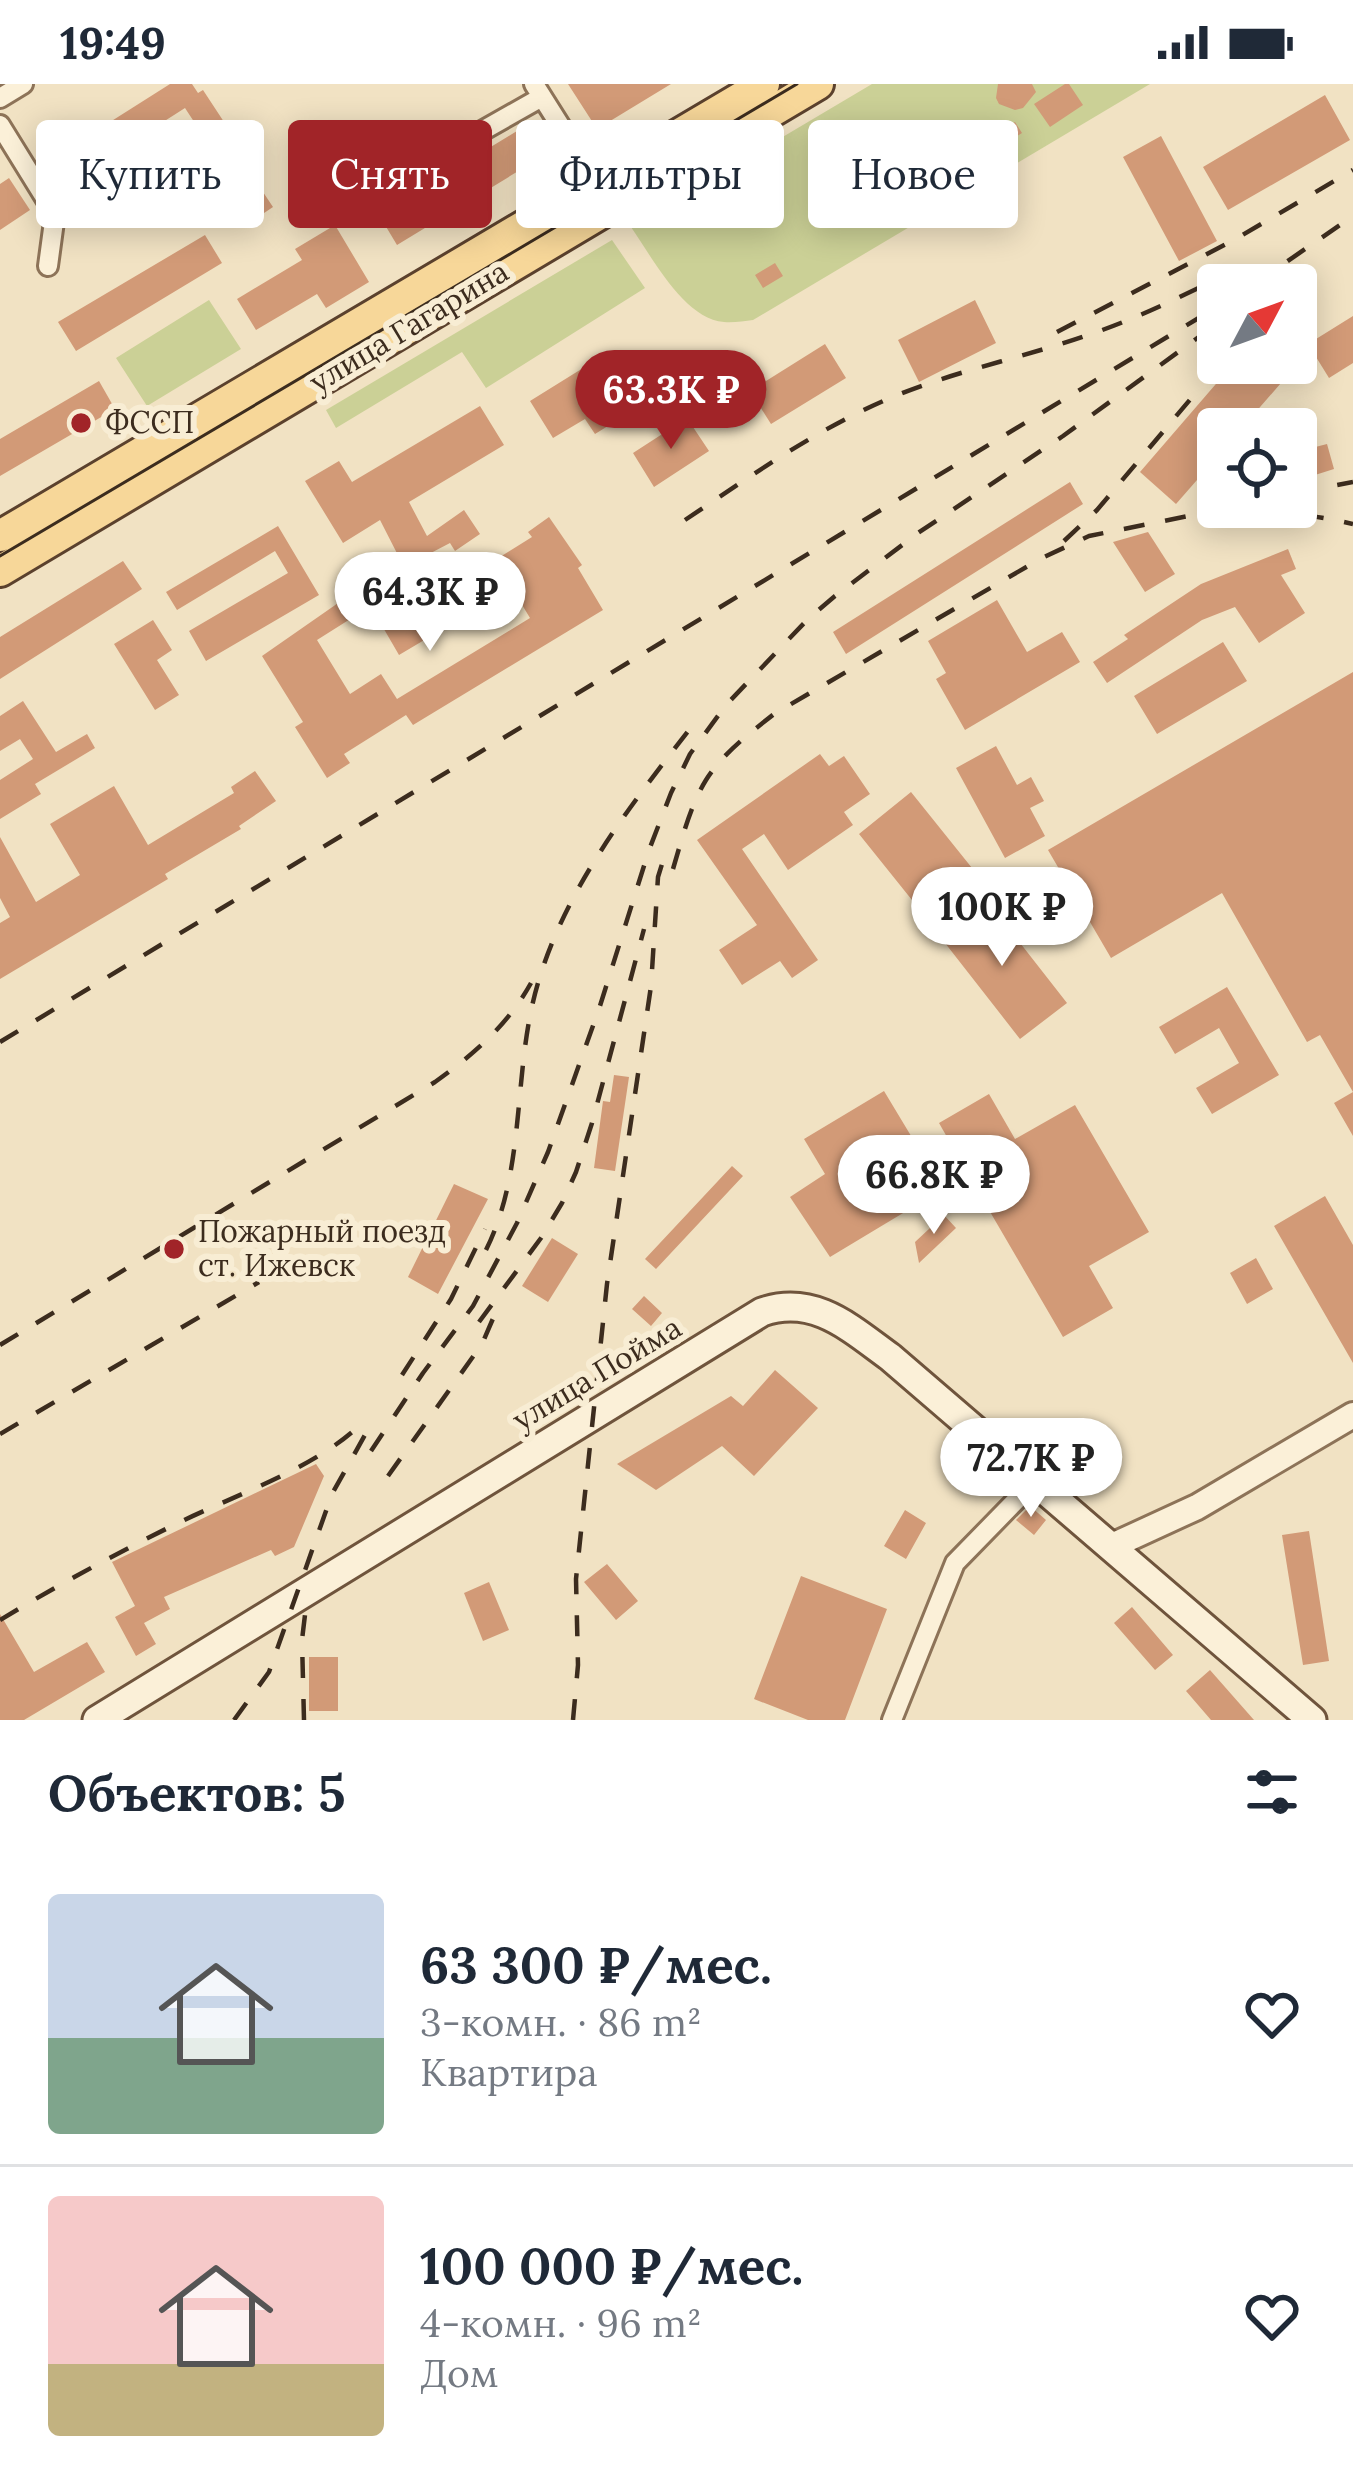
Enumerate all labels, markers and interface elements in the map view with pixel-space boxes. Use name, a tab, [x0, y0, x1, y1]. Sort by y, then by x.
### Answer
text: 19:49	[60, 14, 166, 71]
chip: Купить	[36, 120, 264, 228]
chip: Снять	[288, 120, 492, 228]
chip: Фильтры	[516, 120, 784, 228]
chip: Новое	[808, 120, 1018, 228]
street label: улица Гагарина	[302, 252, 515, 401]
north arrow	[1197, 264, 1317, 384]
map controls	[1197, 264, 1317, 528]
pin: 63.3K ₽	[560, 350, 782, 452]
text: 63.3K ₽	[602, 364, 740, 414]
place label: ФССП	[105, 403, 194, 441]
button: locate	[1197, 408, 1317, 528]
marker: ФССП	[68, 410, 94, 436]
pin: 64.3K ₽	[319, 552, 541, 654]
text: 64.3K ₽	[362, 566, 498, 616]
pin: 100K ₽	[904, 867, 1100, 969]
text: 100K ₽	[938, 881, 1066, 931]
pin: 66.8K ₽	[823, 1135, 1045, 1237]
text: 66.8K ₽	[865, 1149, 1003, 1199]
place label: Пожарный поезд ст. Ижевск	[198, 1212, 446, 1284]
marker: Пожарный поезд ст. Ижевск	[161, 1236, 187, 1262]
street label: улица Пойма	[505, 1308, 688, 1439]
pin: 72.7K ₽	[920, 1418, 1142, 1520]
text: 72.7K ₽	[967, 1432, 1095, 1482]
icon: filters	[1239, 1759, 1305, 1825]
text: Объектов: 5	[48, 1760, 345, 1825]
text: 63 300 ₽/мес.	[420, 1932, 772, 1997]
icon: home	[144, 1942, 288, 2086]
icon: heart	[1239, 1981, 1305, 2047]
text: 3-комн. · 86 m²	[420, 1997, 702, 2047]
text: Квартира	[420, 2047, 598, 2097]
text: 100 000 ₽/мес.	[420, 2233, 803, 2298]
icon: home	[144, 2244, 288, 2388]
icon: heart	[1239, 2283, 1305, 2349]
text: 4-комн. · 96 m²	[420, 2298, 702, 2348]
text: Дом	[420, 2348, 499, 2398]

